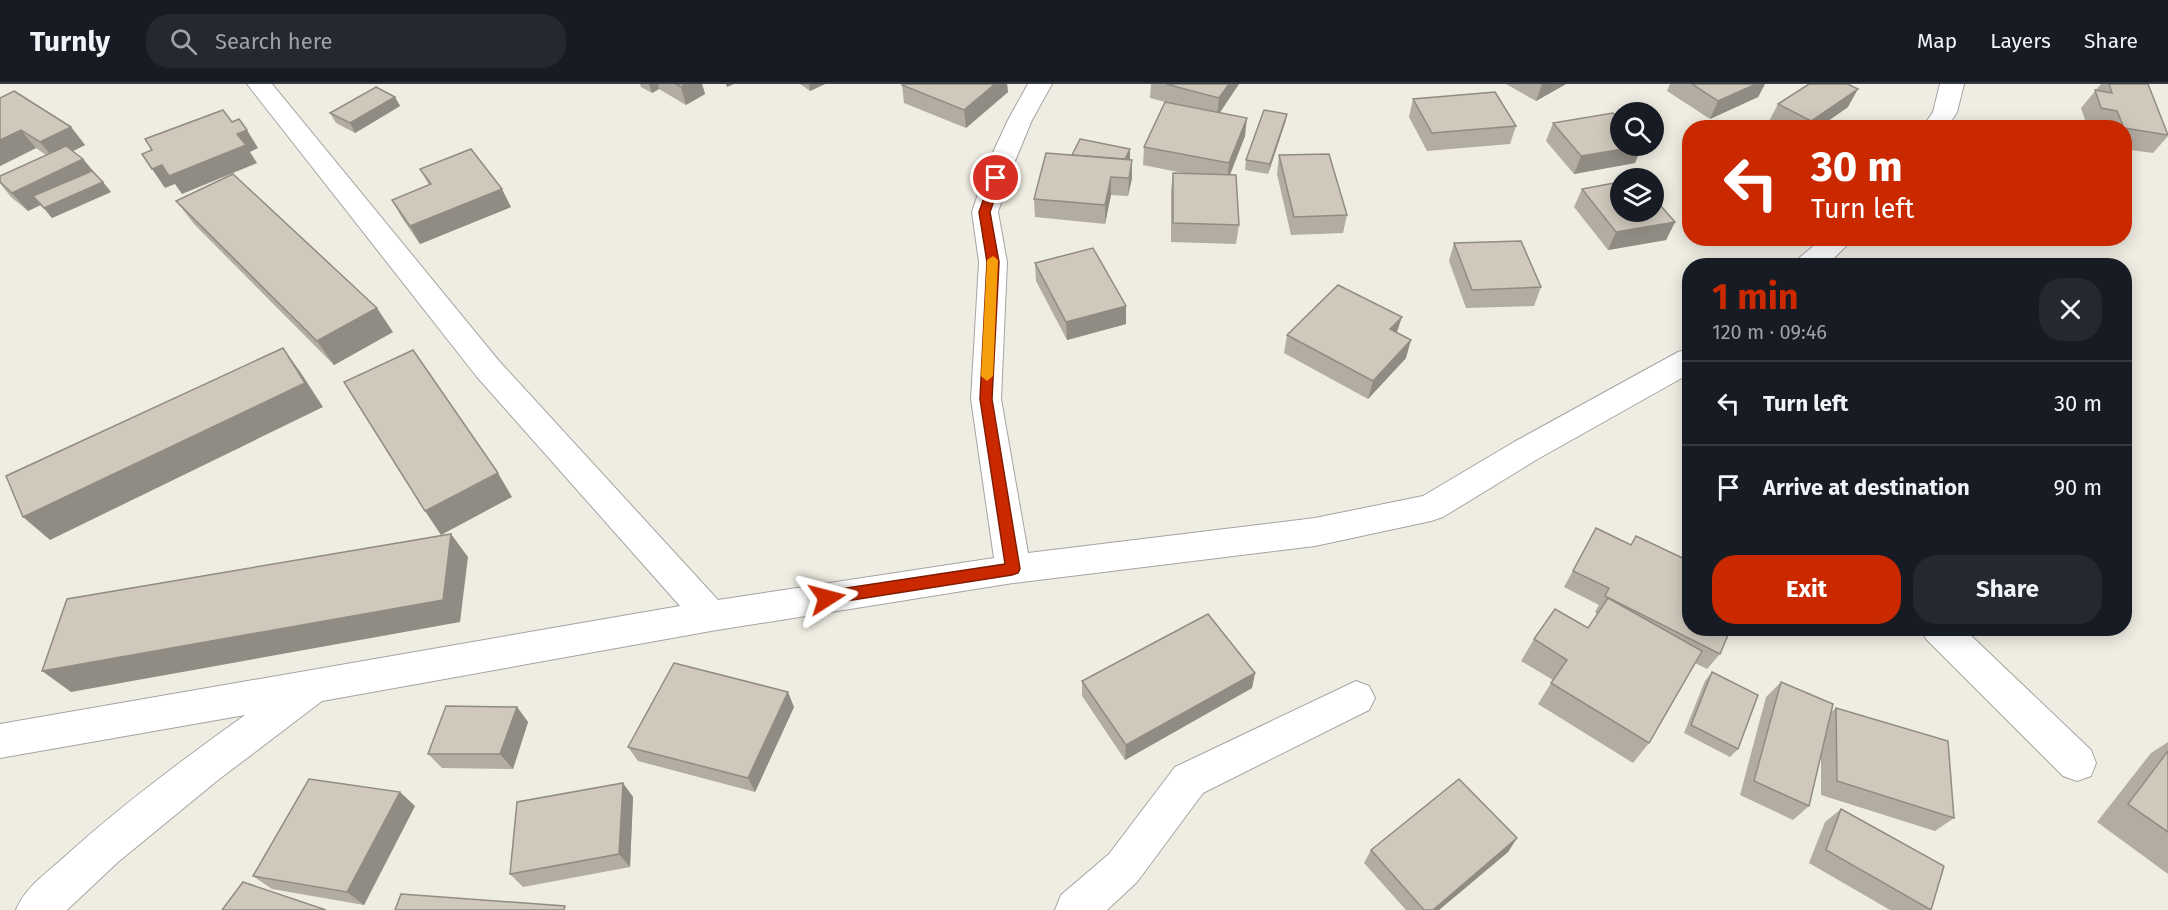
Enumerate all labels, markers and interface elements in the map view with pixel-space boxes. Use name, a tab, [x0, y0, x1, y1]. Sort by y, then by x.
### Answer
search box	[146, 14, 566, 68]
text: Turnly	[30, 25, 110, 58]
icon: search	[167, 25, 200, 58]
text: Search here	[215, 28, 332, 55]
text: Map	[1917, 28, 1957, 54]
text: Layers	[1990, 28, 2051, 54]
text: Share	[2084, 28, 2138, 54]
map controls	[1610, 102, 1664, 222]
button: search	[1610, 102, 1664, 156]
text: 30 m	[1811, 142, 1903, 192]
icon: left	[1712, 144, 1790, 222]
pin	[970, 152, 1021, 203]
icon: arrive	[979, 161, 1012, 194]
button: layers	[1610, 168, 1664, 222]
text: Turn left	[1811, 193, 1914, 225]
text: 1 min	[1712, 275, 1799, 319]
button: close	[2039, 278, 2102, 341]
text: 120 m · 09:46	[1712, 320, 1827, 344]
icon: left	[1712, 387, 1745, 420]
text: Turn left	[1763, 390, 1848, 417]
text: 30 m	[2054, 390, 2102, 417]
icon: arrive	[1712, 471, 1745, 504]
text: Arrive at destination	[1763, 474, 1970, 501]
text: 90 m	[2053, 474, 2102, 501]
button: Exit	[1712, 555, 1901, 624]
button: Share	[1913, 555, 2102, 624]
position arrow	[795, 566, 859, 630]

